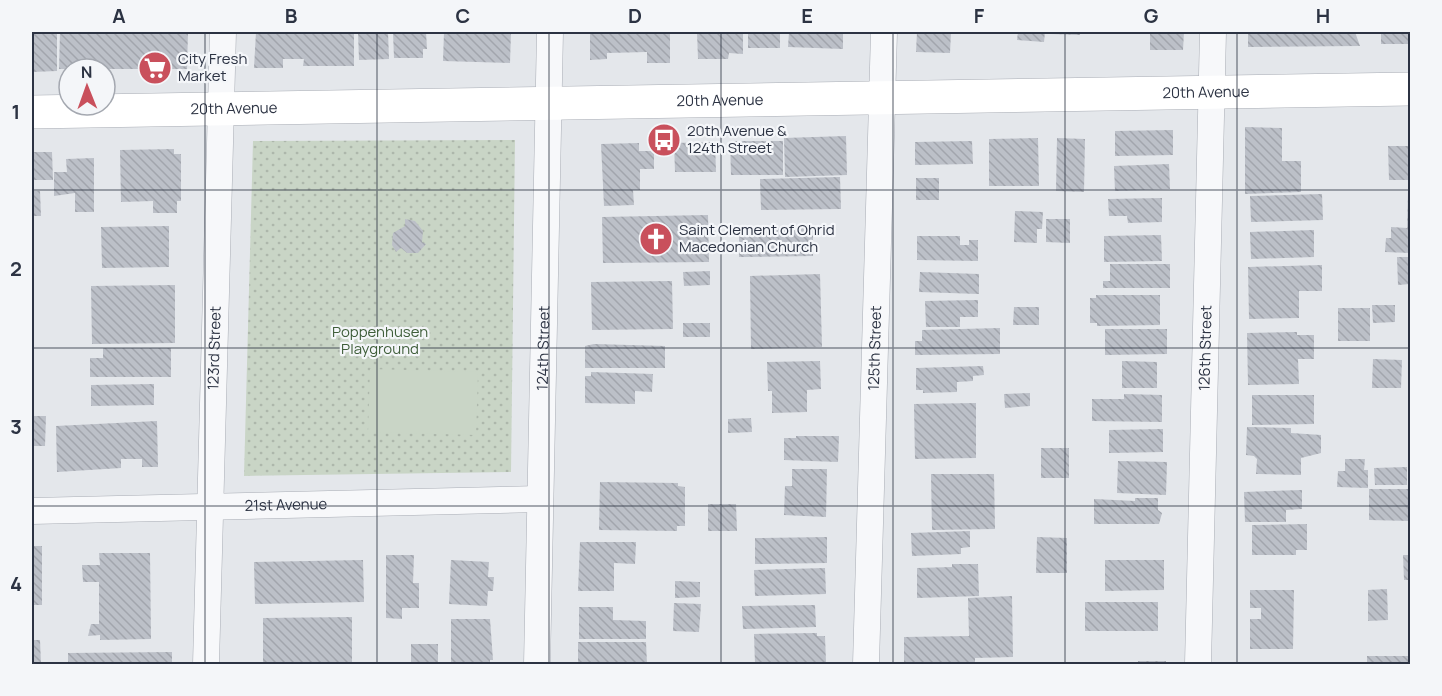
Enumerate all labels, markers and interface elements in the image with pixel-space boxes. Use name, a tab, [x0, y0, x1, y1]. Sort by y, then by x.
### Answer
text: A	[112, 2, 126, 29]
text: B	[285, 2, 298, 29]
text: C	[456, 2, 470, 29]
text: D	[628, 2, 642, 29]
text: E	[801, 2, 813, 29]
text: F	[974, 2, 985, 29]
text: G	[1144, 2, 1159, 29]
text: H	[1316, 2, 1330, 29]
place label: City Fresh Market	[178, 48, 247, 86]
supermarket icon: City Fresh Market	[137, 50, 173, 86]
north arrow	[57, 57, 117, 117]
text: N	[81, 61, 93, 83]
street label: 20th Avenue	[1162, 81, 1250, 103]
street label: 20th Avenue	[676, 89, 764, 111]
street label: 20th Avenue	[190, 97, 278, 119]
text: 1	[12, 98, 20, 125]
place label: 20th Avenue & 124th Street	[687, 120, 787, 158]
bus stop icon: 20th Avenue & 124th Street	[646, 122, 682, 158]
place label: Saint Clement of Ohrid Macedonian Church	[679, 219, 835, 257]
church icon: Saint Clement of Ohrid Macedonian Church	[638, 221, 674, 257]
text: 2	[10, 255, 22, 282]
street label: 124th Street	[532, 305, 554, 391]
street label: 125th Street	[863, 305, 886, 391]
street label: 126th Street	[1193, 305, 1217, 391]
street label: 123rd Street	[202, 306, 226, 390]
park label: Poppenhusen Playground	[332, 321, 428, 359]
text: 3	[10, 413, 22, 440]
street label: 21st Avenue	[244, 493, 328, 516]
text: 4	[10, 570, 22, 597]

